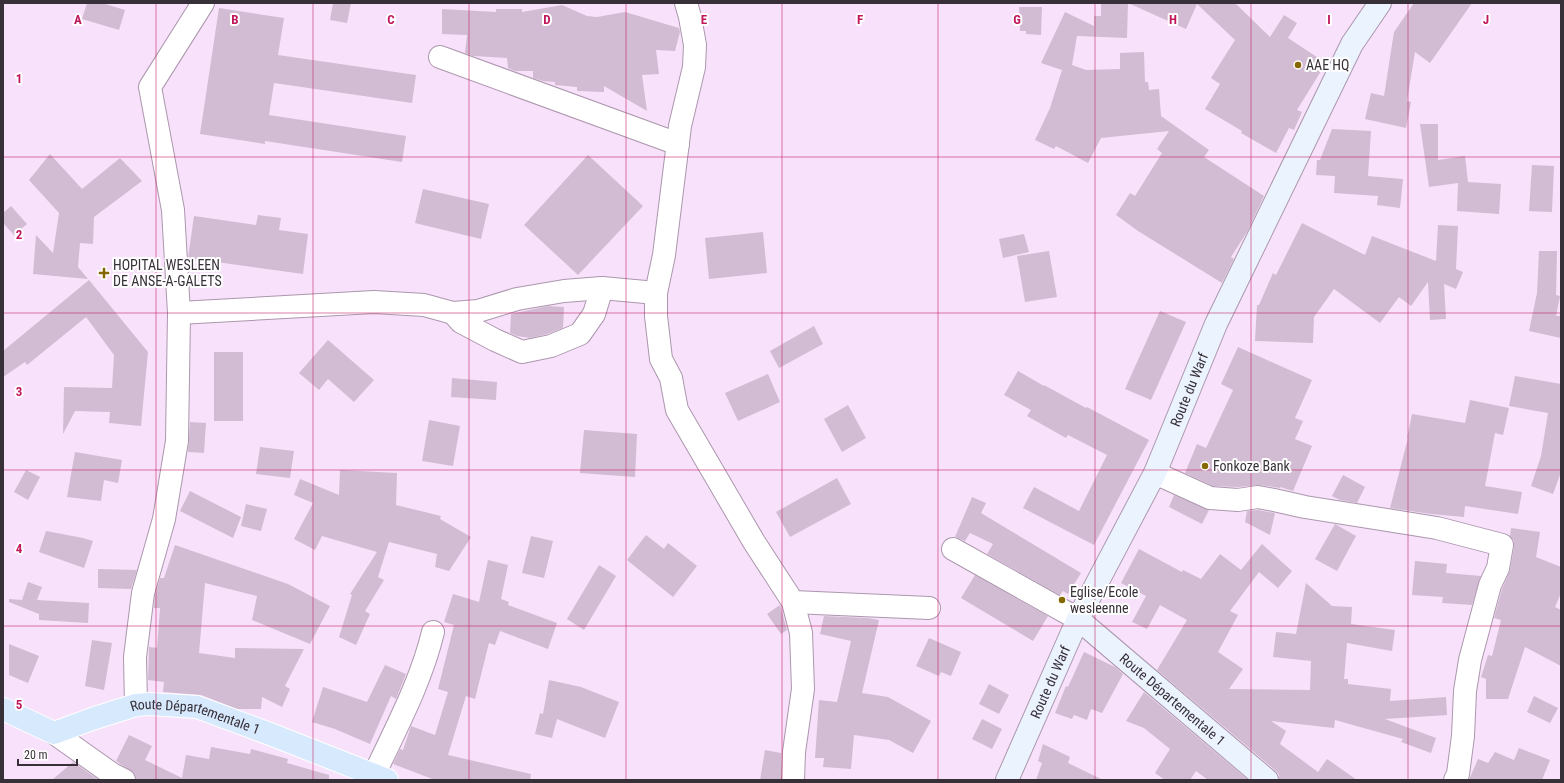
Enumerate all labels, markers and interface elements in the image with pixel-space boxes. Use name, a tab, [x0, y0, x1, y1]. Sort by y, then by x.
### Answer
text: A	[74, 12, 82, 27]
text: B	[231, 12, 239, 27]
text: C	[387, 12, 395, 27]
text: D	[543, 12, 551, 27]
text: E	[701, 12, 708, 27]
text: F	[857, 12, 863, 27]
text: G	[1013, 12, 1021, 27]
text: H	[1169, 12, 1177, 27]
text: I	[1327, 12, 1331, 27]
text: J	[1483, 12, 1489, 27]
place label: AAE HQ	[1306, 57, 1349, 73]
marker: AAE HQ	[1293, 60, 1303, 70]
text: 1	[16, 71, 22, 86]
text: 2	[16, 227, 23, 242]
place label: HOPITAL WESLEEN DE ANSE-A-GALETS	[113, 257, 222, 289]
marker: HOPITAL WESLEEN DE ANSE-A-GALETS	[98, 267, 110, 279]
street label: Route du Warf	[1167, 350, 1212, 429]
text: 3	[16, 384, 22, 399]
place label: Fonkoze Bank	[1213, 458, 1291, 474]
marker: Fonkoze Bank	[1200, 461, 1210, 471]
text: 4	[16, 541, 23, 556]
place label: Eglise/Ecole wesleenne	[1070, 584, 1139, 616]
marker: Eglise/Ecole wesleenne	[1057, 595, 1067, 605]
street label: Route du Warf	[1027, 643, 1073, 721]
street label: Route Départementale 1	[1116, 650, 1228, 749]
street label: Route Départementale 1	[128, 696, 262, 738]
text: 5	[16, 697, 23, 712]
scale bar	[18, 741, 77, 767]
text: 20 m	[24, 748, 48, 762]

